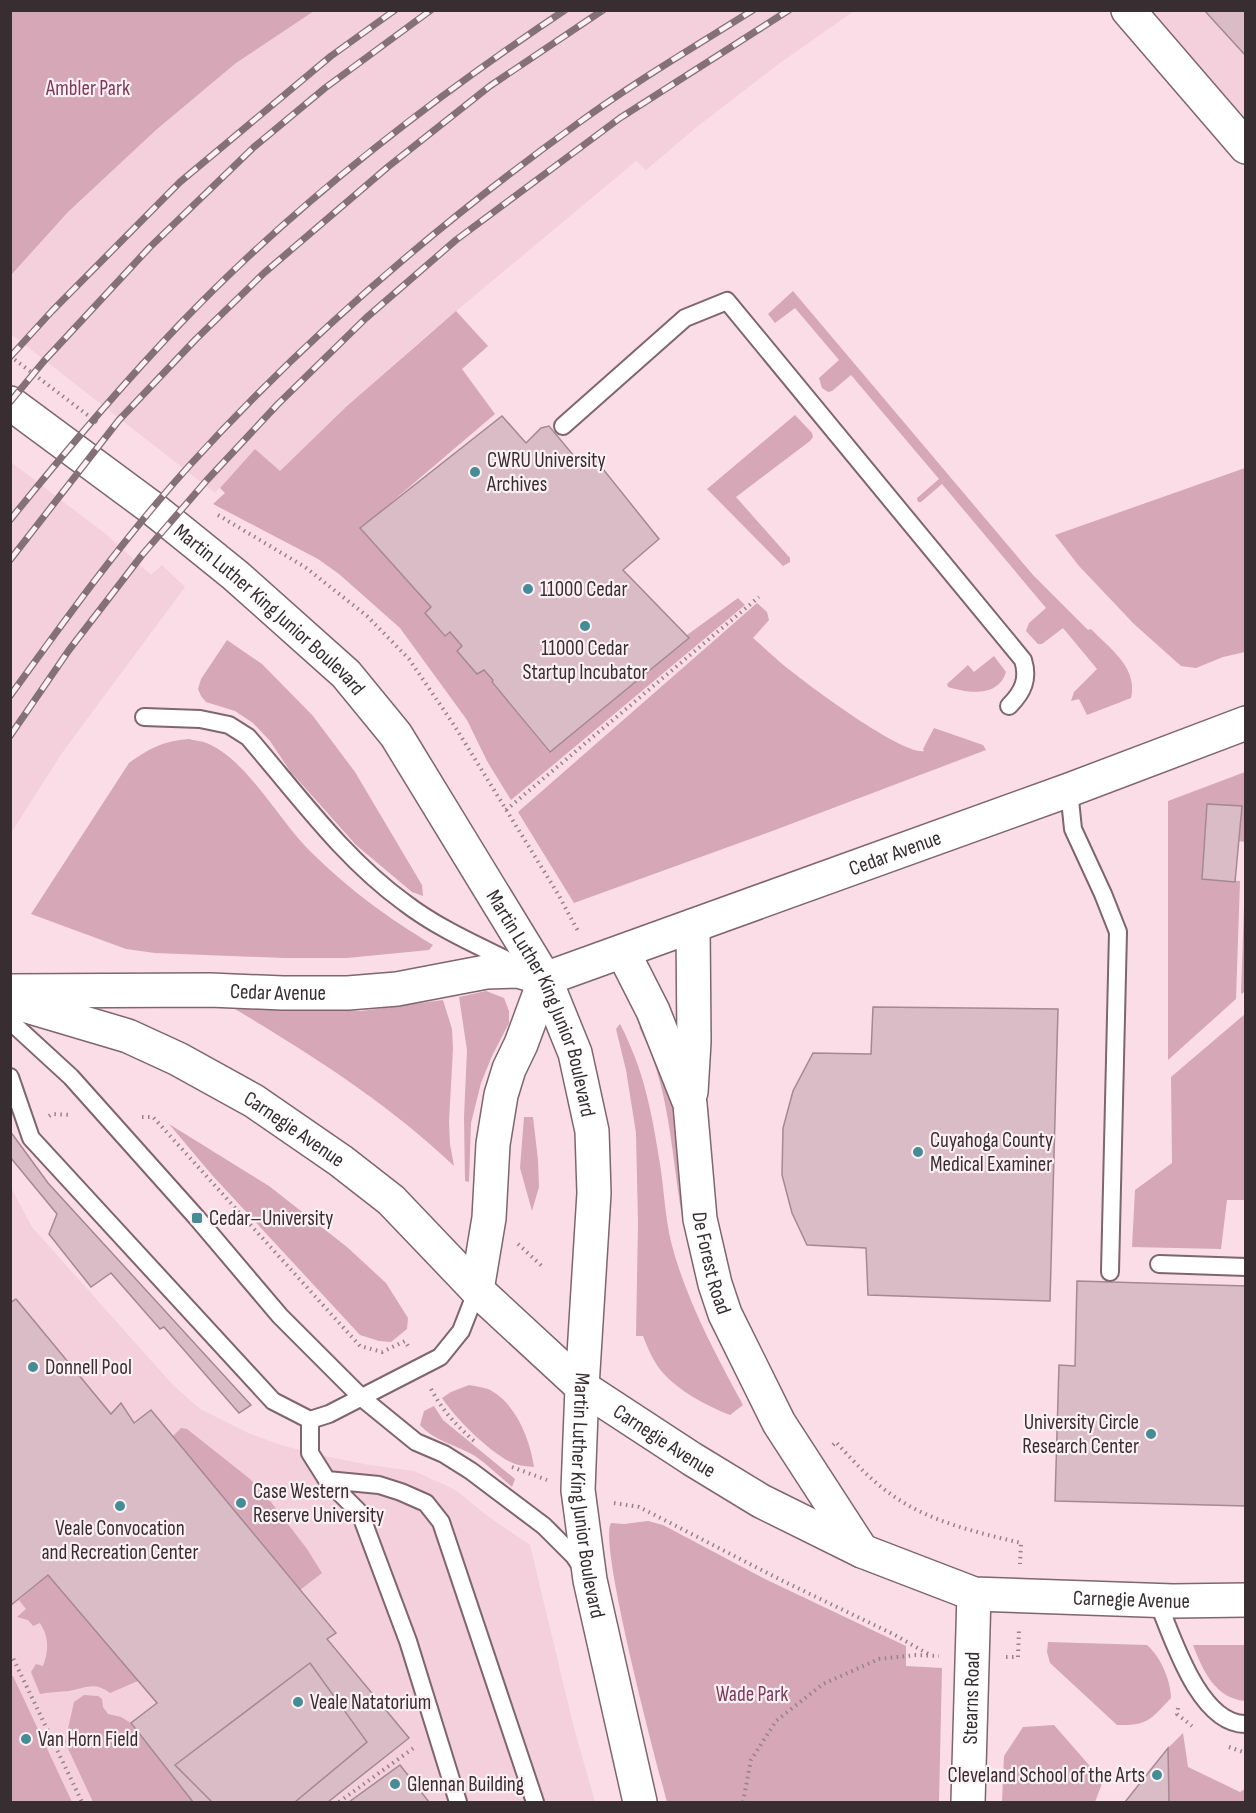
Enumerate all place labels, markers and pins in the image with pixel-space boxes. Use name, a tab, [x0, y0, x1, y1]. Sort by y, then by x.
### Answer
place label: CWRU University Archives	[486, 448, 606, 497]
marker: CWRU University Archives	[468, 465, 482, 479]
place label: 11000 Cedar	[540, 577, 627, 602]
marker: 11000 Cedar	[521, 582, 535, 596]
marker: 11000 Cedar Startup Incubator	[578, 619, 592, 633]
place label: 11000 Cedar Startup Incubator	[522, 636, 648, 685]
place label: Cuyahoga County Medical Examiner	[930, 1128, 1053, 1177]
marker: Cuyahoga County Medical Examiner	[911, 1145, 925, 1159]
place label: Cedar–University	[209, 1206, 333, 1231]
marker: Cedar–University	[190, 1211, 204, 1225]
place label: Donnell Pool	[45, 1355, 132, 1380]
marker: Donnell Pool	[26, 1360, 40, 1374]
place label: University Circle Research Center	[1022, 1410, 1139, 1459]
marker: University Circle Research Center	[1144, 1427, 1158, 1441]
place label: Case Western Reserve University	[253, 1479, 384, 1528]
marker: Case Western Reserve University	[234, 1496, 248, 1510]
marker: Veale Convocation and Recreation Center	[113, 1499, 127, 1513]
place label: Veale Convocation and Recreation Center	[41, 1516, 199, 1565]
place label: Veale Natatorium	[310, 1690, 431, 1715]
marker: Veale Natatorium	[291, 1695, 305, 1709]
place label: Van Horn Field	[38, 1727, 138, 1752]
marker: Van Horn Field	[19, 1732, 33, 1746]
place label: Cleveland School of the Arts	[948, 1763, 1145, 1788]
marker: Cleveland School of the Arts	[1150, 1768, 1164, 1782]
place label: Glennan Building	[407, 1772, 524, 1797]
marker: Glennan Building	[388, 1777, 402, 1791]

